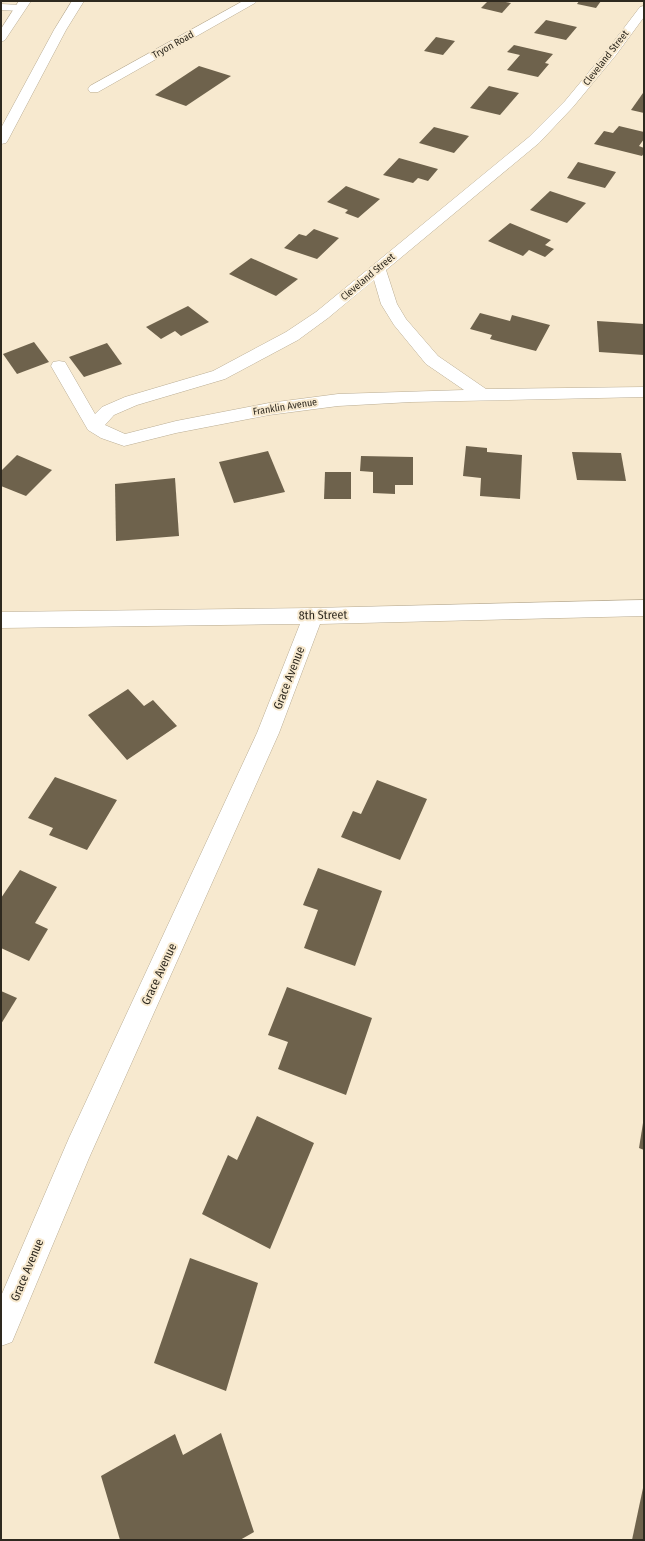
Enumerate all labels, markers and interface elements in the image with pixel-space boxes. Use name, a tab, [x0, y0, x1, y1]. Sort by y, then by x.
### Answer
street label: Cleveland Street	[581, 27, 632, 88]
street label: Tryon Road	[150, 29, 196, 61]
street label: Cleveland Street	[339, 250, 398, 303]
street label: Franklin Avenue	[252, 396, 318, 418]
street label: 8th Street	[299, 608, 347, 622]
street label: Grace Avenue	[271, 644, 307, 711]
street label: Grace Avenue	[139, 941, 179, 1007]
street label: Grace Avenue	[8, 1237, 46, 1303]

